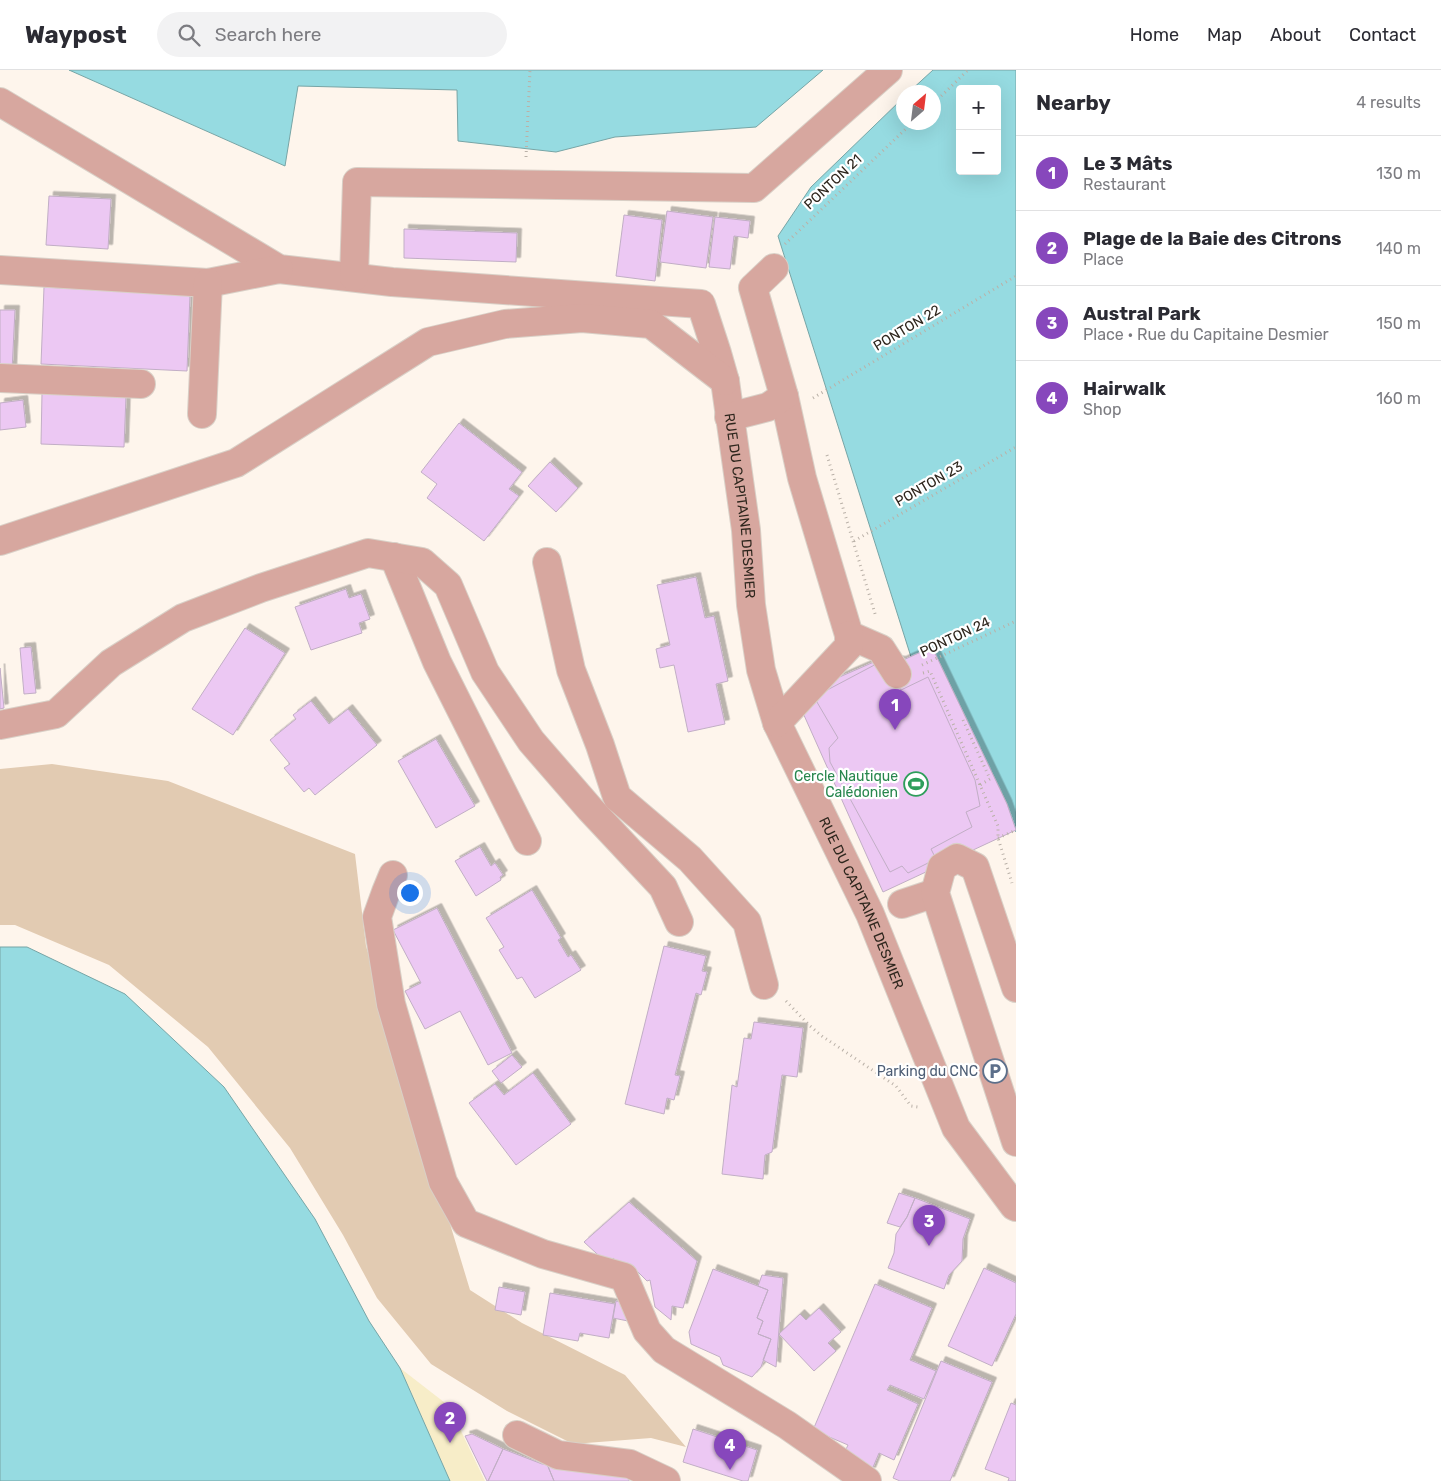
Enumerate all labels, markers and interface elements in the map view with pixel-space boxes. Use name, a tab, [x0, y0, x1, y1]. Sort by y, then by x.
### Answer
search box	[157, 12, 507, 57]
text: Waypost	[25, 21, 127, 49]
icon: search	[175, 21, 203, 49]
text: Search here	[215, 23, 321, 46]
text: Home	[1130, 24, 1179, 46]
text: Map	[1207, 24, 1242, 46]
text: About	[1270, 24, 1321, 46]
text: Contact	[1349, 24, 1416, 46]
north arrow	[896, 85, 941, 130]
map controls	[956, 85, 1001, 175]
button: +	[956, 85, 1001, 130]
text: Nearby	[1036, 90, 1111, 115]
text: 4 results	[1356, 93, 1421, 112]
button: −	[956, 130, 1001, 175]
street label: PONTON 21	[801, 151, 865, 213]
text: Le 3 Mâts	[1083, 152, 1172, 175]
text: 1	[1048, 164, 1056, 183]
text: 130 m	[1376, 164, 1421, 183]
text: Restaurant	[1083, 175, 1166, 194]
text: Plage de la Baie des Citrons	[1083, 227, 1342, 250]
text: 2	[1047, 239, 1057, 258]
text: 140 m	[1376, 239, 1421, 258]
text: Place	[1083, 250, 1124, 269]
street label: PONTON 22	[870, 301, 944, 355]
text: Austral Park	[1083, 302, 1201, 325]
text: 3	[1047, 314, 1057, 333]
text: 150 m	[1376, 314, 1421, 333]
text: Place · Rue du Capitaine Desmier	[1083, 325, 1329, 344]
text: Hairwalk	[1083, 377, 1166, 400]
text: 4	[1047, 389, 1057, 408]
text: 160 m	[1376, 389, 1421, 408]
text: Shop	[1083, 400, 1121, 419]
street label: RUE DU CAPITAINE DESMIER	[721, 412, 759, 599]
street label: PONTON 23	[892, 458, 966, 510]
street label: PONTON 24	[917, 613, 993, 661]
pin: 1	[879, 689, 911, 730]
place label: Cercle Nautique Calédonien	[794, 768, 898, 801]
sports icon: Cercle Nautique Calédonien	[903, 771, 929, 797]
street label: RUE DU CAPITAINE DESMIER	[816, 814, 908, 991]
your location	[397, 880, 423, 906]
parking icon: Parking du CNC	[982, 1058, 1008, 1084]
place label: Parking du CNC	[877, 1063, 978, 1080]
pin: 3	[913, 1205, 945, 1246]
pin: 2	[434, 1402, 466, 1443]
pin: 4	[714, 1429, 746, 1470]

